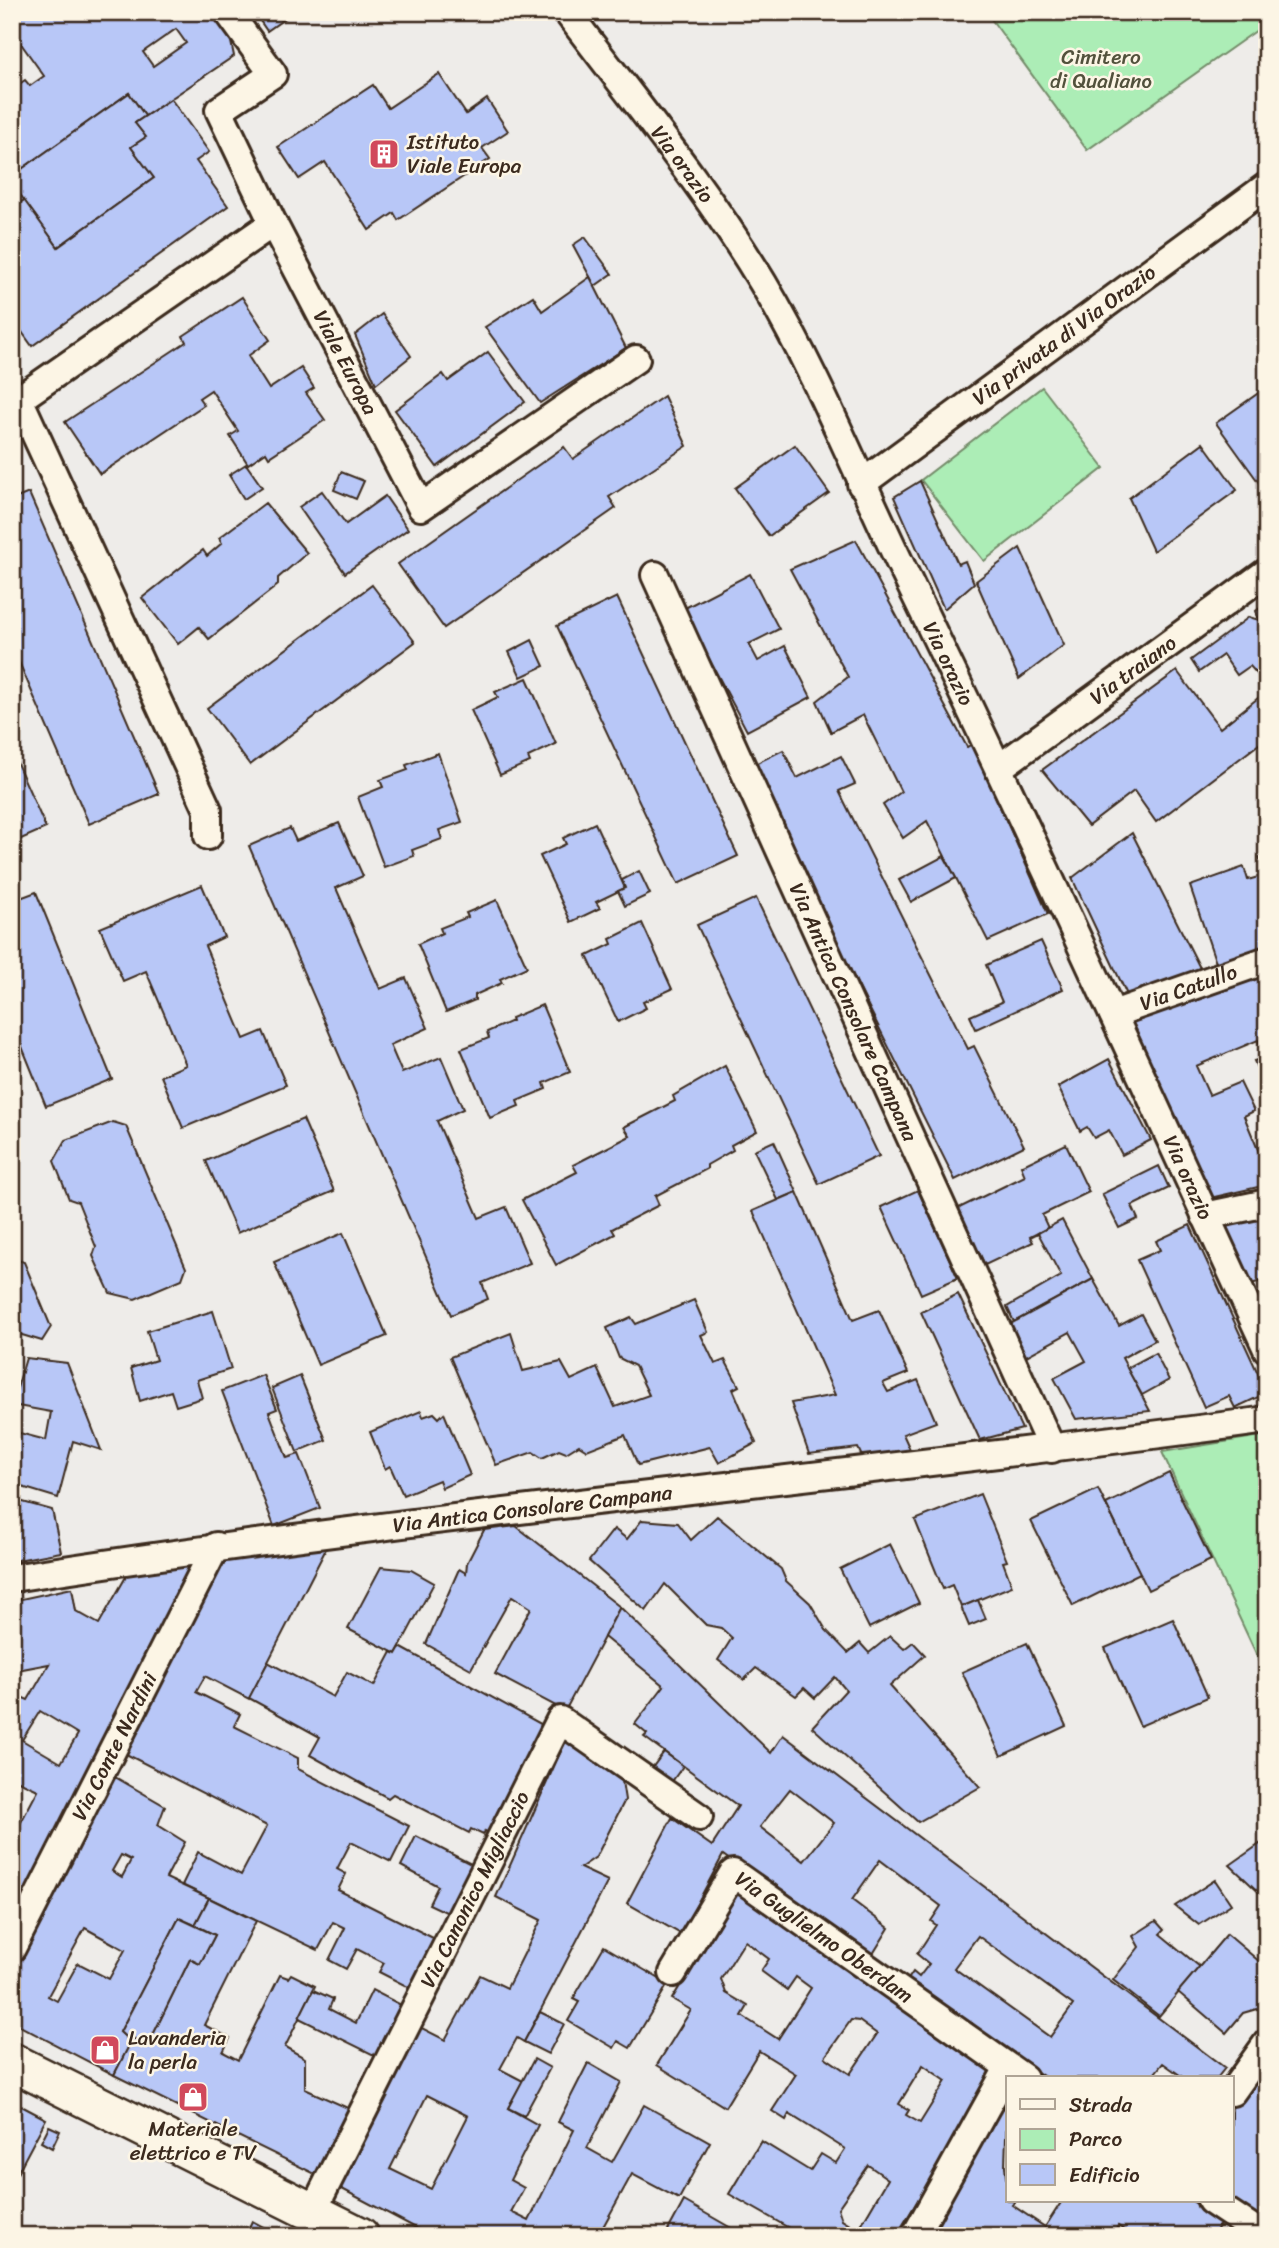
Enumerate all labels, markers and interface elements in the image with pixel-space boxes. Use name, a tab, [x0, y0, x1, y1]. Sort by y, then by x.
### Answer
park label: Cimitero di Qualiano	[1050, 38, 1152, 100]
street label: Via orazio	[641, 116, 725, 212]
place label: Istituto Viale Europa	[406, 123, 522, 185]
building icon: Istituto Viale Europa	[367, 137, 401, 171]
street label: Via privata di Via Orazio	[964, 254, 1165, 416]
street label: Viale Europa	[302, 303, 389, 422]
street label: Via orazio	[912, 615, 985, 712]
street label: Via traiano	[1081, 625, 1185, 715]
street label: Via Antica Consolare Campana	[778, 876, 929, 1148]
street label: Via Catullo	[1135, 953, 1243, 1022]
street label: Via orazio	[1152, 1129, 1224, 1226]
street label: Via Antica Consolare Campana	[391, 1473, 674, 1544]
street label: Via Conte Nardini	[61, 1664, 169, 1828]
street label: Via Canonico Migliaccio	[409, 1784, 541, 1995]
street label: Via Guglielmo Oberdam	[727, 1861, 922, 2014]
place label: Lavanderia la perla	[128, 2019, 226, 2081]
shop icon: Lavanderia la perla	[88, 2033, 122, 2067]
legend	[1006, 2076, 1234, 2202]
shop icon: Materiale elettrico e TV	[176, 2080, 210, 2114]
text: Strada	[1069, 2086, 1133, 2124]
place label: Materiale elettrico e TV	[130, 2110, 258, 2172]
text: Parco	[1069, 2120, 1122, 2158]
text: Edificio	[1069, 2156, 1140, 2194]

